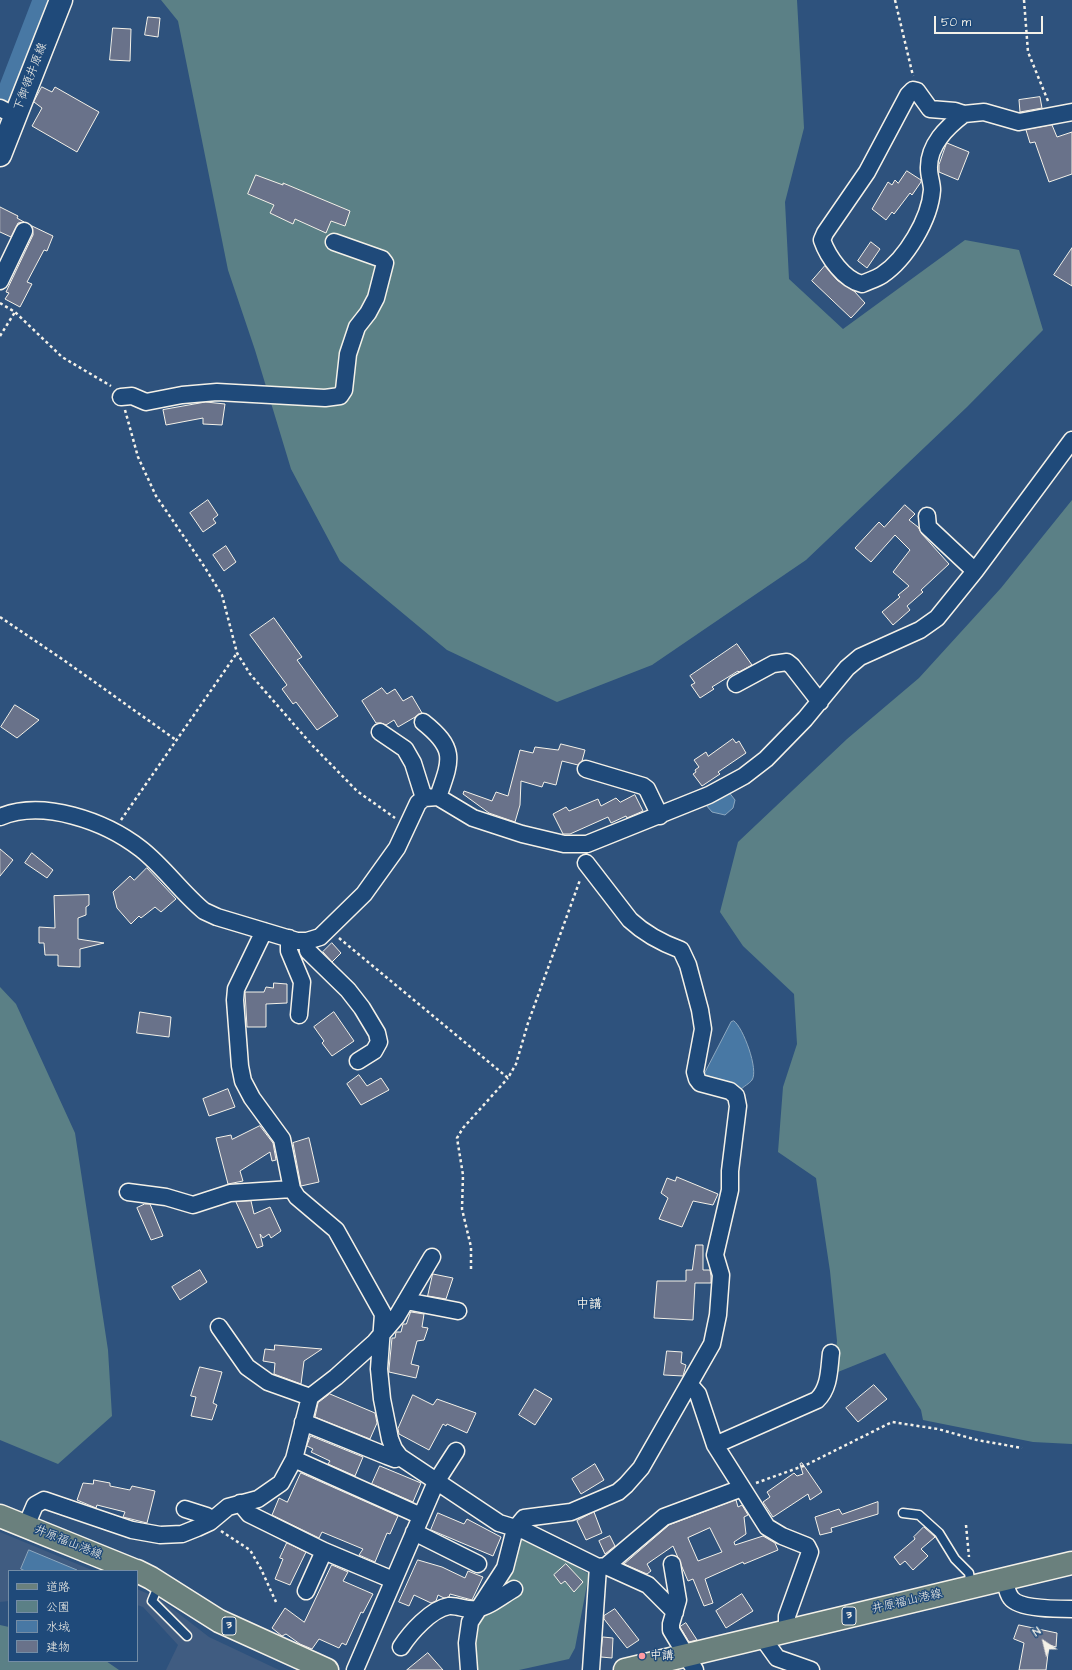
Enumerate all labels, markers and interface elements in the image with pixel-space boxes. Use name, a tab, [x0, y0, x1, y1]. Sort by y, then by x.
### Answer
scale bar	[936, 8, 1045, 34]
text: 50 m	[941, 14, 971, 31]
street label: 下御領井原線	[11, 41, 51, 113]
district label: 中講	[576, 1297, 602, 1313]
street label: 井原福山港線	[32, 1523, 104, 1563]
legend	[8, 1570, 138, 1662]
text: 道路	[46, 1579, 70, 1596]
street label: 井原福山港線	[870, 1587, 944, 1617]
text: 公園	[46, 1599, 70, 1616]
road number: 3	[842, 1607, 856, 1625]
road number: 3	[222, 1617, 236, 1635]
text: 水域	[46, 1619, 70, 1636]
north arrow	[1024, 1622, 1064, 1662]
text: N	[1030, 1624, 1044, 1640]
text: 建物	[46, 1639, 70, 1656]
place label: 中講	[650, 1649, 674, 1663]
marker: 中講	[637, 1651, 647, 1661]

